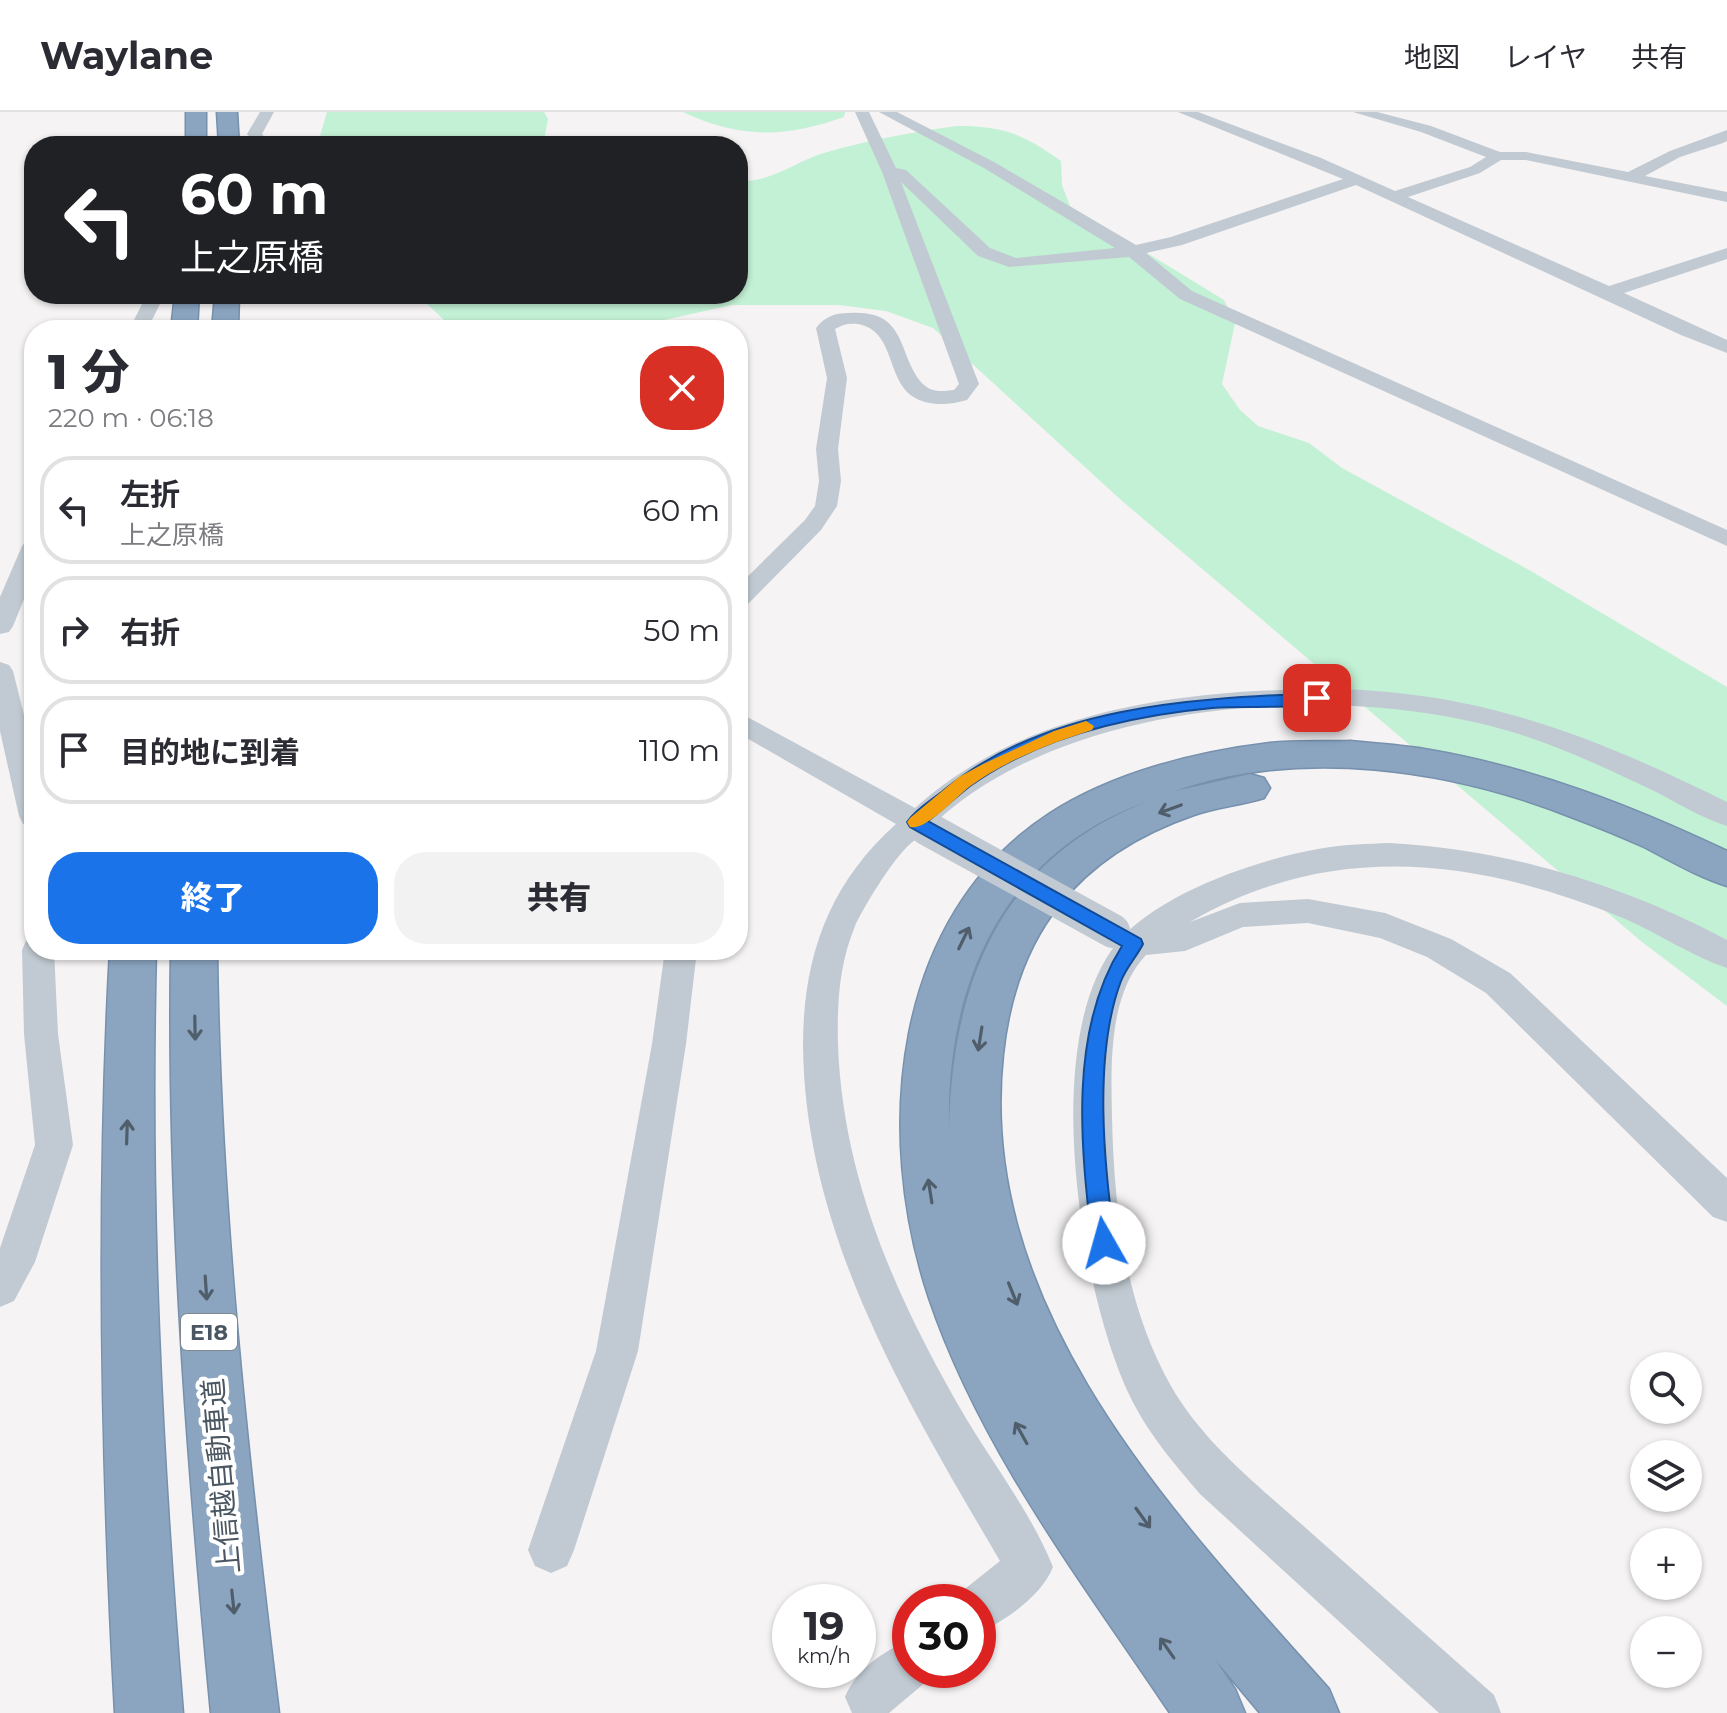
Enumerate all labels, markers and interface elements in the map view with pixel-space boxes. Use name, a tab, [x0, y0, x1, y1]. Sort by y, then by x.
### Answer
text: Waylane	[40, 32, 213, 79]
text: 地図	[1404, 40, 1460, 74]
text: レイヤ	[1504, 40, 1587, 74]
text: 共有	[1631, 40, 1687, 74]
text: 60 m	[180, 160, 328, 228]
icon: left	[48, 168, 152, 272]
text: 上之原橋	[180, 235, 324, 279]
text: 1 分	[48, 343, 129, 401]
button: close	[640, 346, 724, 430]
text: 220 m · 06:18	[48, 402, 214, 434]
text: 左折	[120, 476, 180, 513]
icon: left	[52, 488, 96, 532]
text: 60 m	[642, 492, 720, 529]
text: 上之原橋	[120, 519, 224, 551]
icon: right	[52, 608, 96, 652]
text: 50 m	[643, 612, 720, 649]
text: 右折	[120, 614, 180, 651]
pin	[1283, 664, 1351, 732]
icon: arrive	[1295, 676, 1339, 720]
icon: arrive	[52, 728, 96, 772]
text: 110 m	[639, 732, 720, 769]
text: 目的地に到着	[120, 734, 300, 771]
one-way arrow	[1158, 803, 1183, 818]
button: 終了	[48, 852, 378, 944]
button: 共有	[394, 852, 724, 944]
one-way arrow	[957, 927, 972, 951]
one-way arrow	[187, 1014, 203, 1041]
one-way arrow	[972, 1026, 987, 1051]
one-way arrow	[120, 1119, 135, 1146]
one-way arrow	[922, 1179, 937, 1205]
position arrow	[1062, 1201, 1146, 1285]
one-way arrow	[199, 1274, 214, 1301]
one-way arrow	[1007, 1281, 1021, 1306]
road number: E18	[181, 1314, 237, 1350]
map controls	[1630, 1352, 1702, 1688]
button: search	[1630, 1352, 1702, 1424]
street label: 上信越自動車道	[196, 1377, 246, 1575]
one-way arrow	[1013, 1422, 1029, 1445]
button: layers	[1630, 1440, 1702, 1512]
one-way arrow	[1134, 1507, 1151, 1528]
button: +	[1630, 1528, 1702, 1600]
speed limit sign: 30	[892, 1584, 996, 1688]
one-way arrow	[226, 1589, 241, 1615]
text: 19	[803, 1601, 845, 1650]
button: −	[1630, 1616, 1702, 1688]
one-way arrow	[1159, 1638, 1175, 1660]
text: km/h	[797, 1644, 851, 1668]

